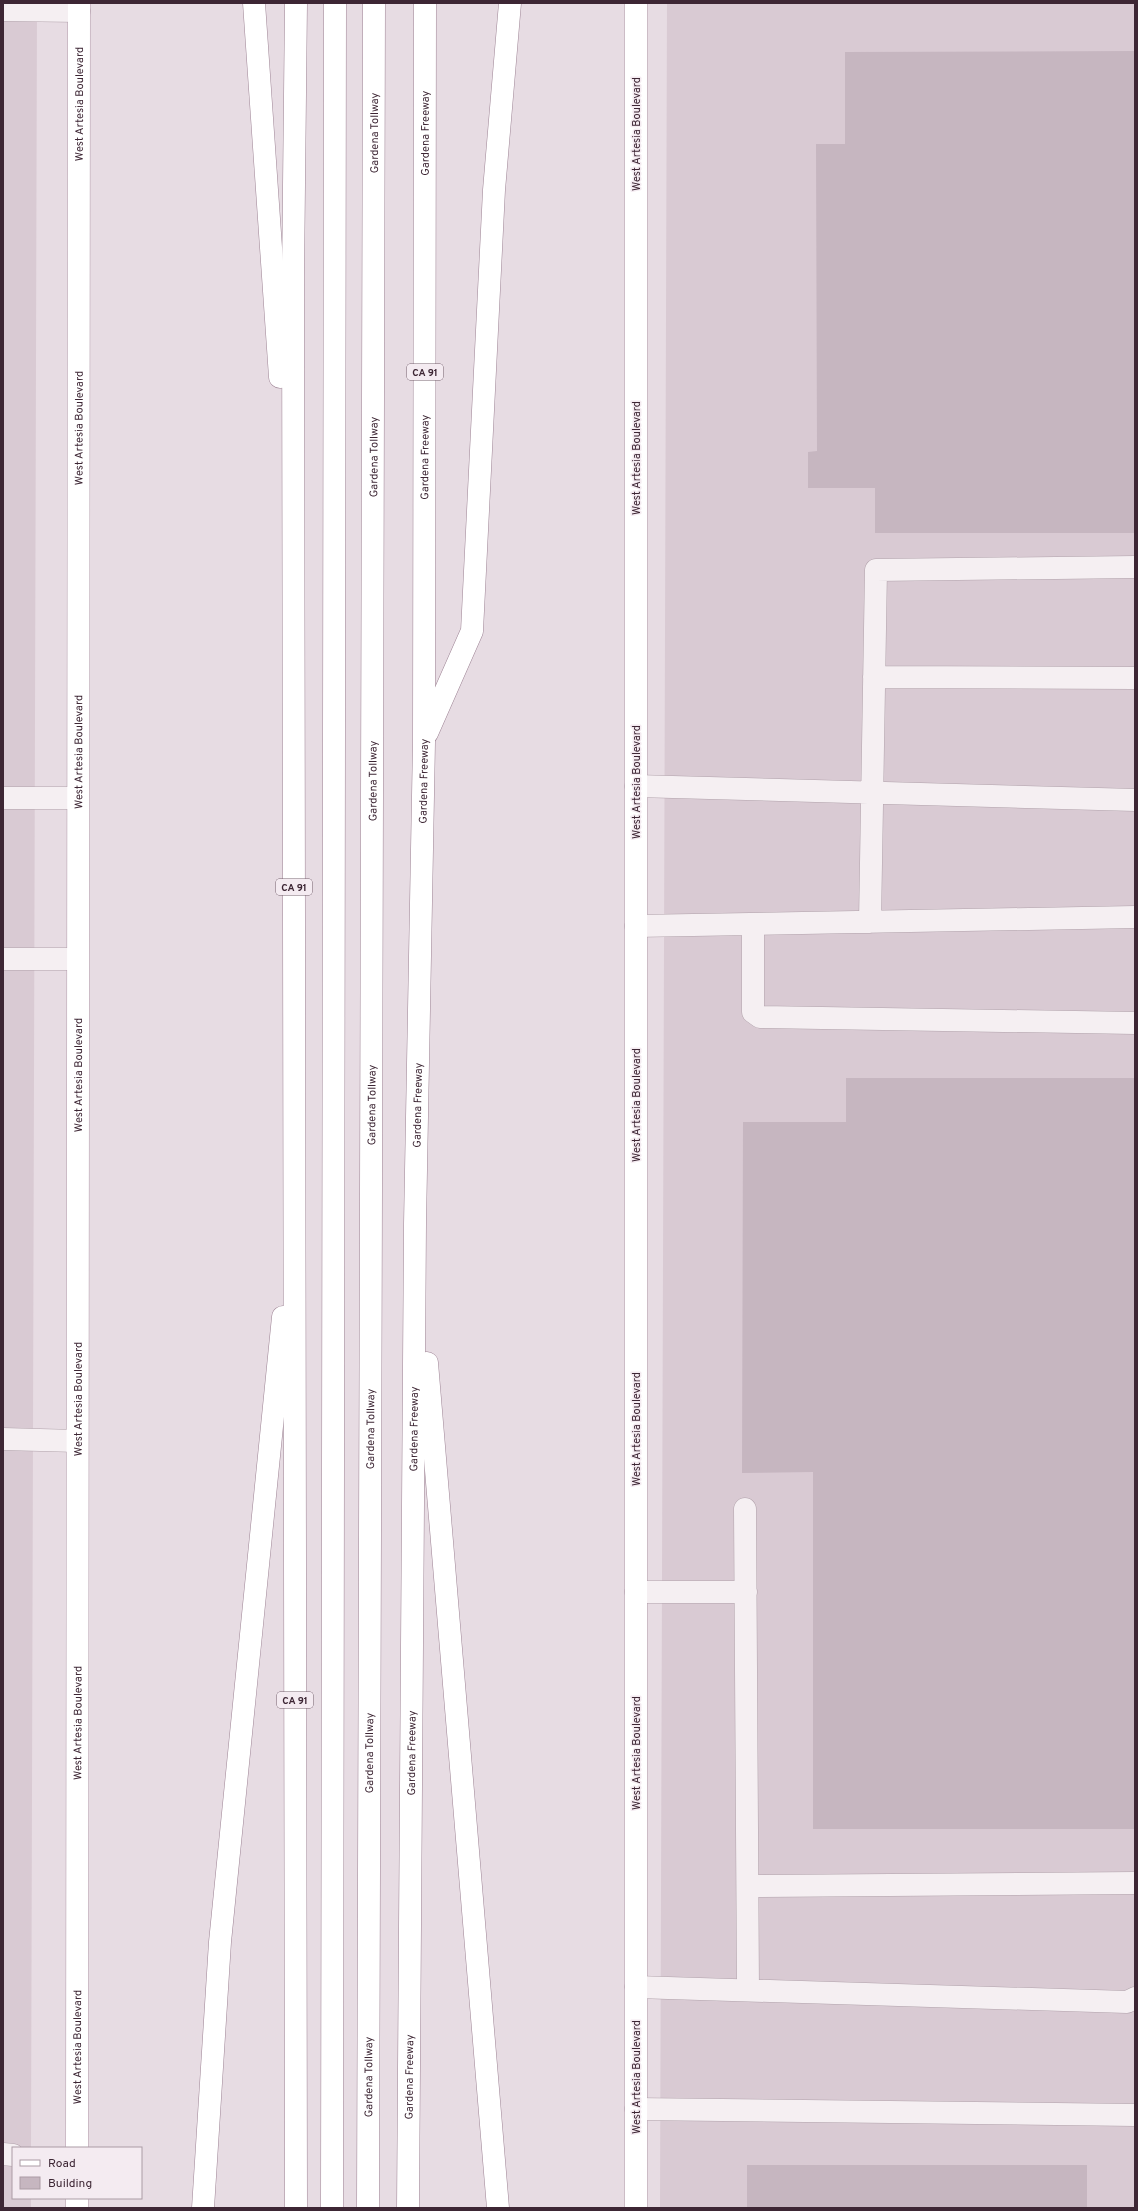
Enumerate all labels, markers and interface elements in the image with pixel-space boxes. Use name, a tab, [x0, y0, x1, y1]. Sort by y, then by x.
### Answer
street label: West Artesia Boulevard	[73, 47, 87, 161]
street label: West Artesia Boulevard	[630, 77, 644, 191]
street label: Gardena Freeway	[419, 90, 433, 176]
street label: Gardena Tollway	[368, 92, 382, 173]
road number: CA 91	[407, 364, 443, 380]
street label: West Artesia Boulevard	[73, 371, 87, 485]
street label: West Artesia Boulevard	[630, 401, 644, 515]
street label: Gardena Freeway	[418, 414, 432, 500]
street label: Gardena Tollway	[367, 416, 382, 497]
street label: West Artesia Boulevard	[72, 695, 86, 809]
street label: West Artesia Boulevard	[630, 725, 644, 839]
street label: Gardena Freeway	[416, 738, 432, 824]
street label: Gardena Tollway	[366, 740, 381, 821]
road number: CA 91	[276, 879, 312, 895]
street label: West Artesia Boulevard	[72, 1018, 86, 1132]
street label: West Artesia Boulevard	[630, 1048, 644, 1162]
street label: Gardena Freeway	[410, 1062, 426, 1148]
street label: Gardena Tollway	[365, 1064, 380, 1145]
street label: West Artesia Boulevard	[72, 1342, 86, 1456]
street label: West Artesia Boulevard	[630, 1372, 644, 1486]
street label: Gardena Freeway	[407, 1386, 422, 1472]
street label: Gardena Tollway	[364, 1388, 378, 1469]
street label: West Artesia Boulevard	[71, 1666, 85, 1780]
road number: CA 91	[277, 1692, 313, 1708]
street label: West Artesia Boulevard	[630, 1696, 644, 1810]
street label: Gardena Freeway	[405, 1710, 420, 1796]
street label: Gardena Tollway	[363, 1712, 377, 1793]
street label: West Artesia Boulevard	[71, 1990, 85, 2104]
street label: West Artesia Boulevard	[630, 2020, 644, 2134]
street label: Gardena Freeway	[403, 2034, 417, 2120]
street label: Gardena Tollway	[362, 2036, 376, 2117]
legend	[12, 2147, 142, 2199]
text: Road	[48, 2156, 76, 2172]
text: Building	[48, 2176, 92, 2192]

